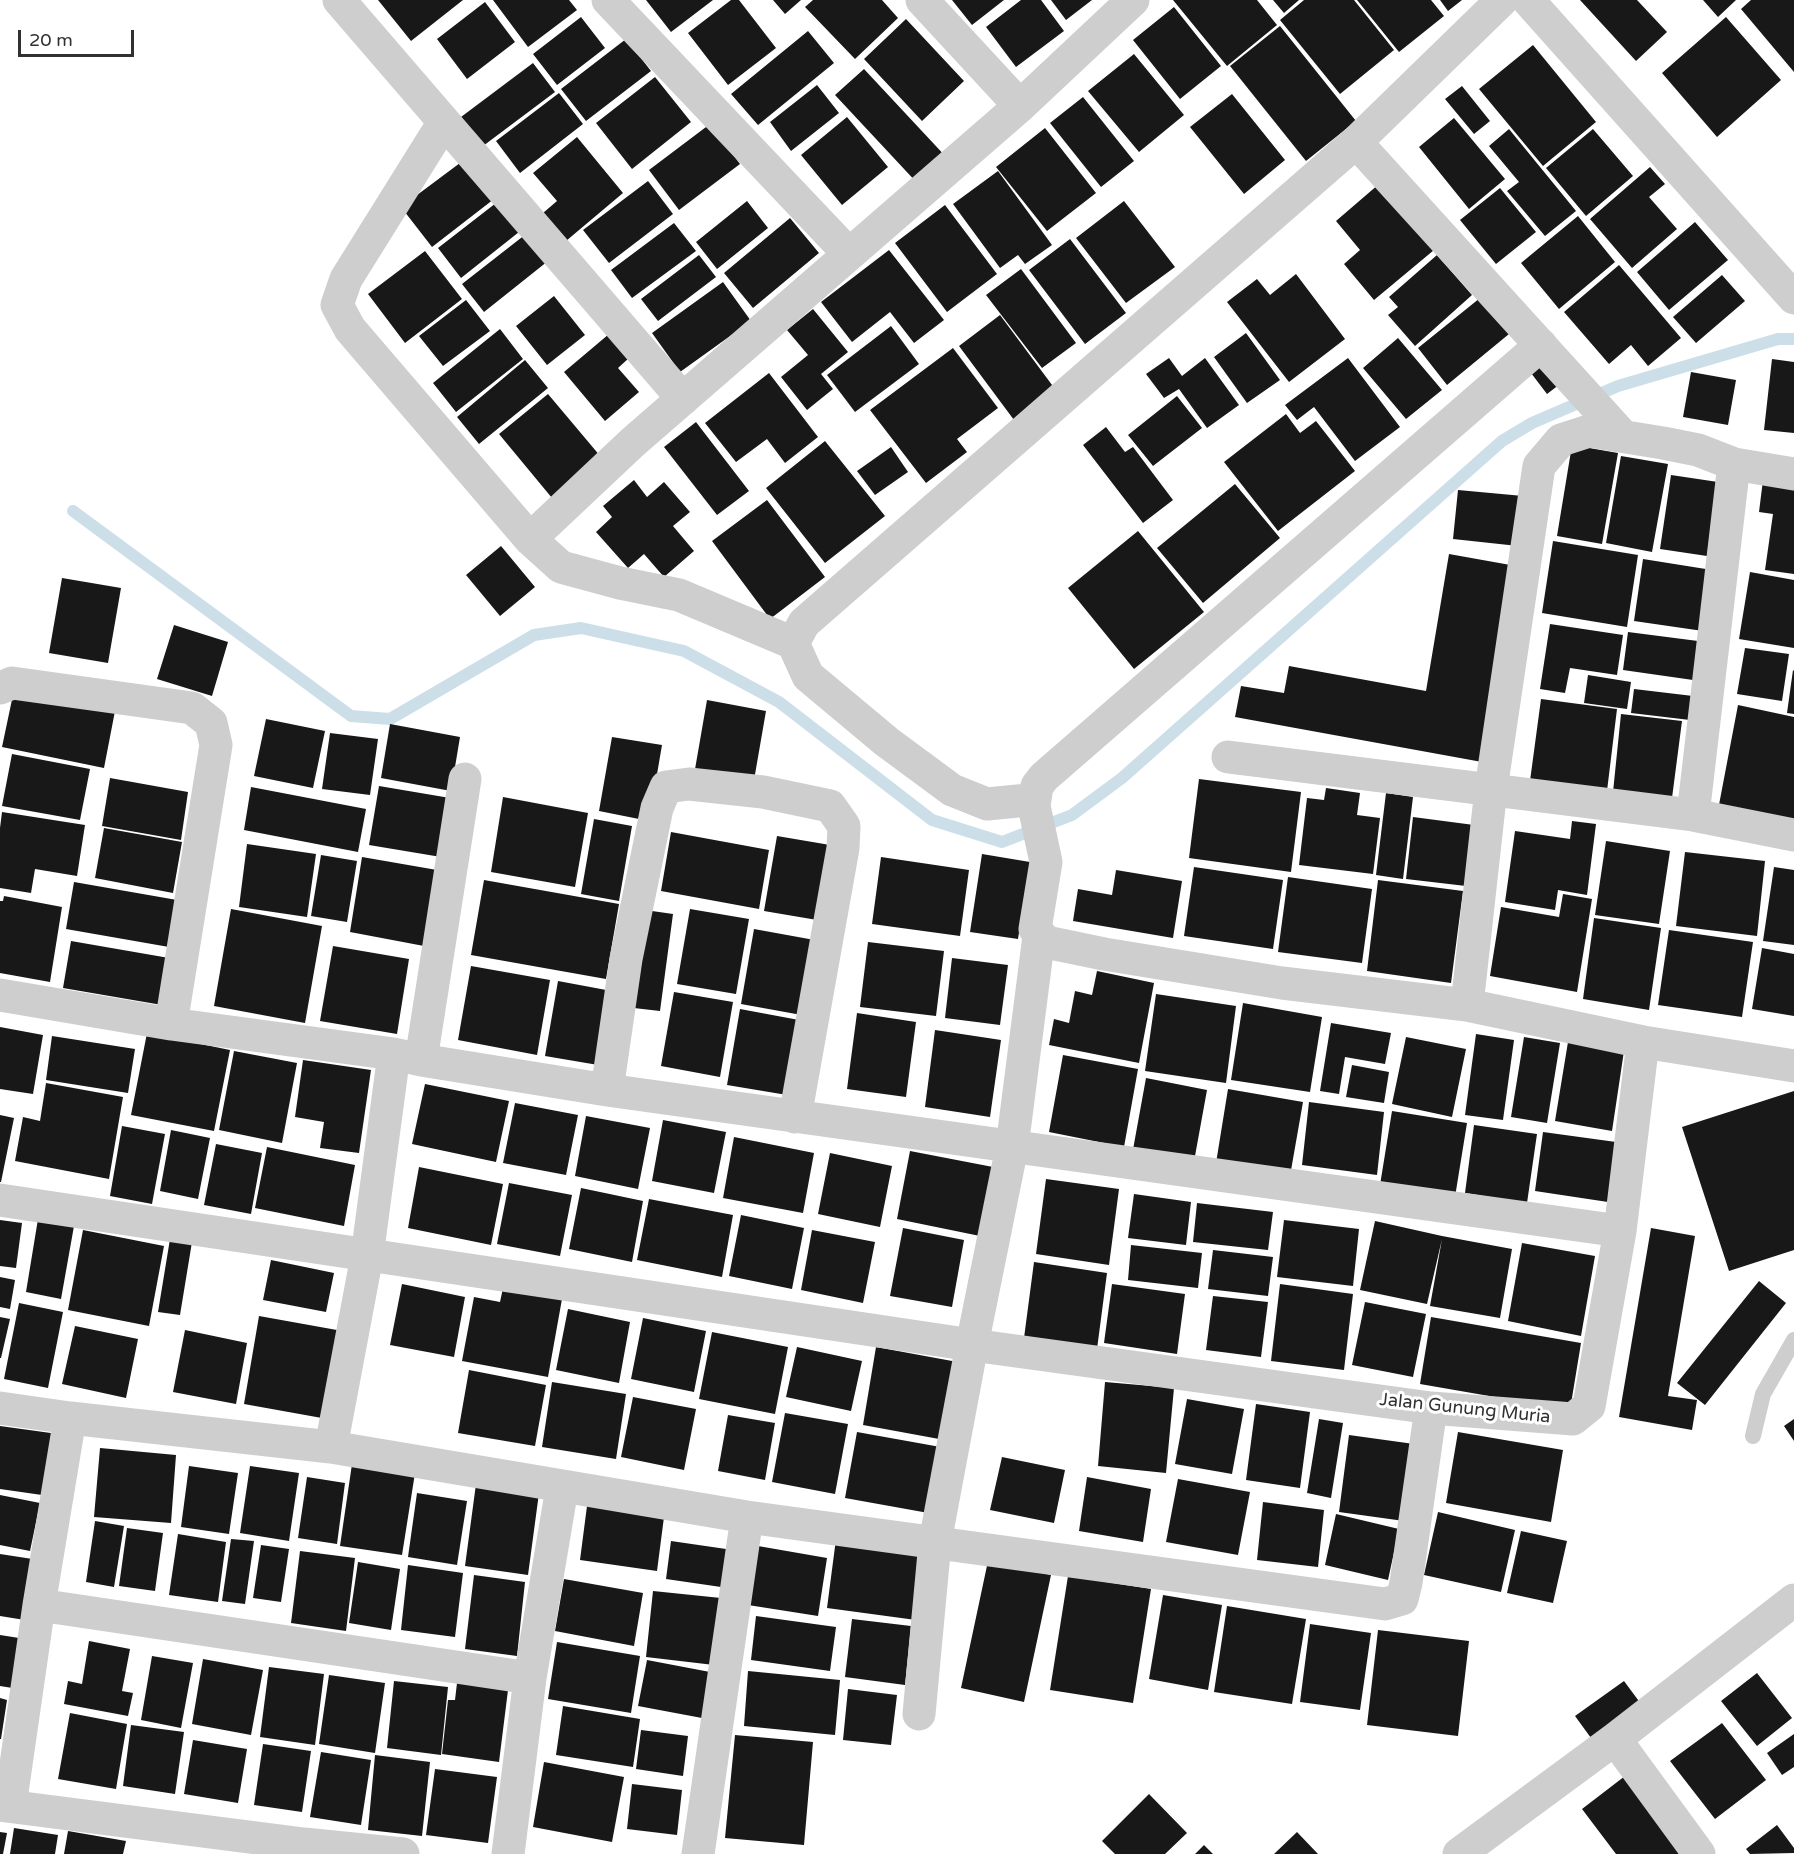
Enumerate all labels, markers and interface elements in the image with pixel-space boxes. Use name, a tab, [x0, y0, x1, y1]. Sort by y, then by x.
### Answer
scale bar	[21, 18, 136, 56]
text: 20 m	[29, 29, 73, 51]
street label: Jalan Gunung Muria	[1378, 1389, 1552, 1429]

